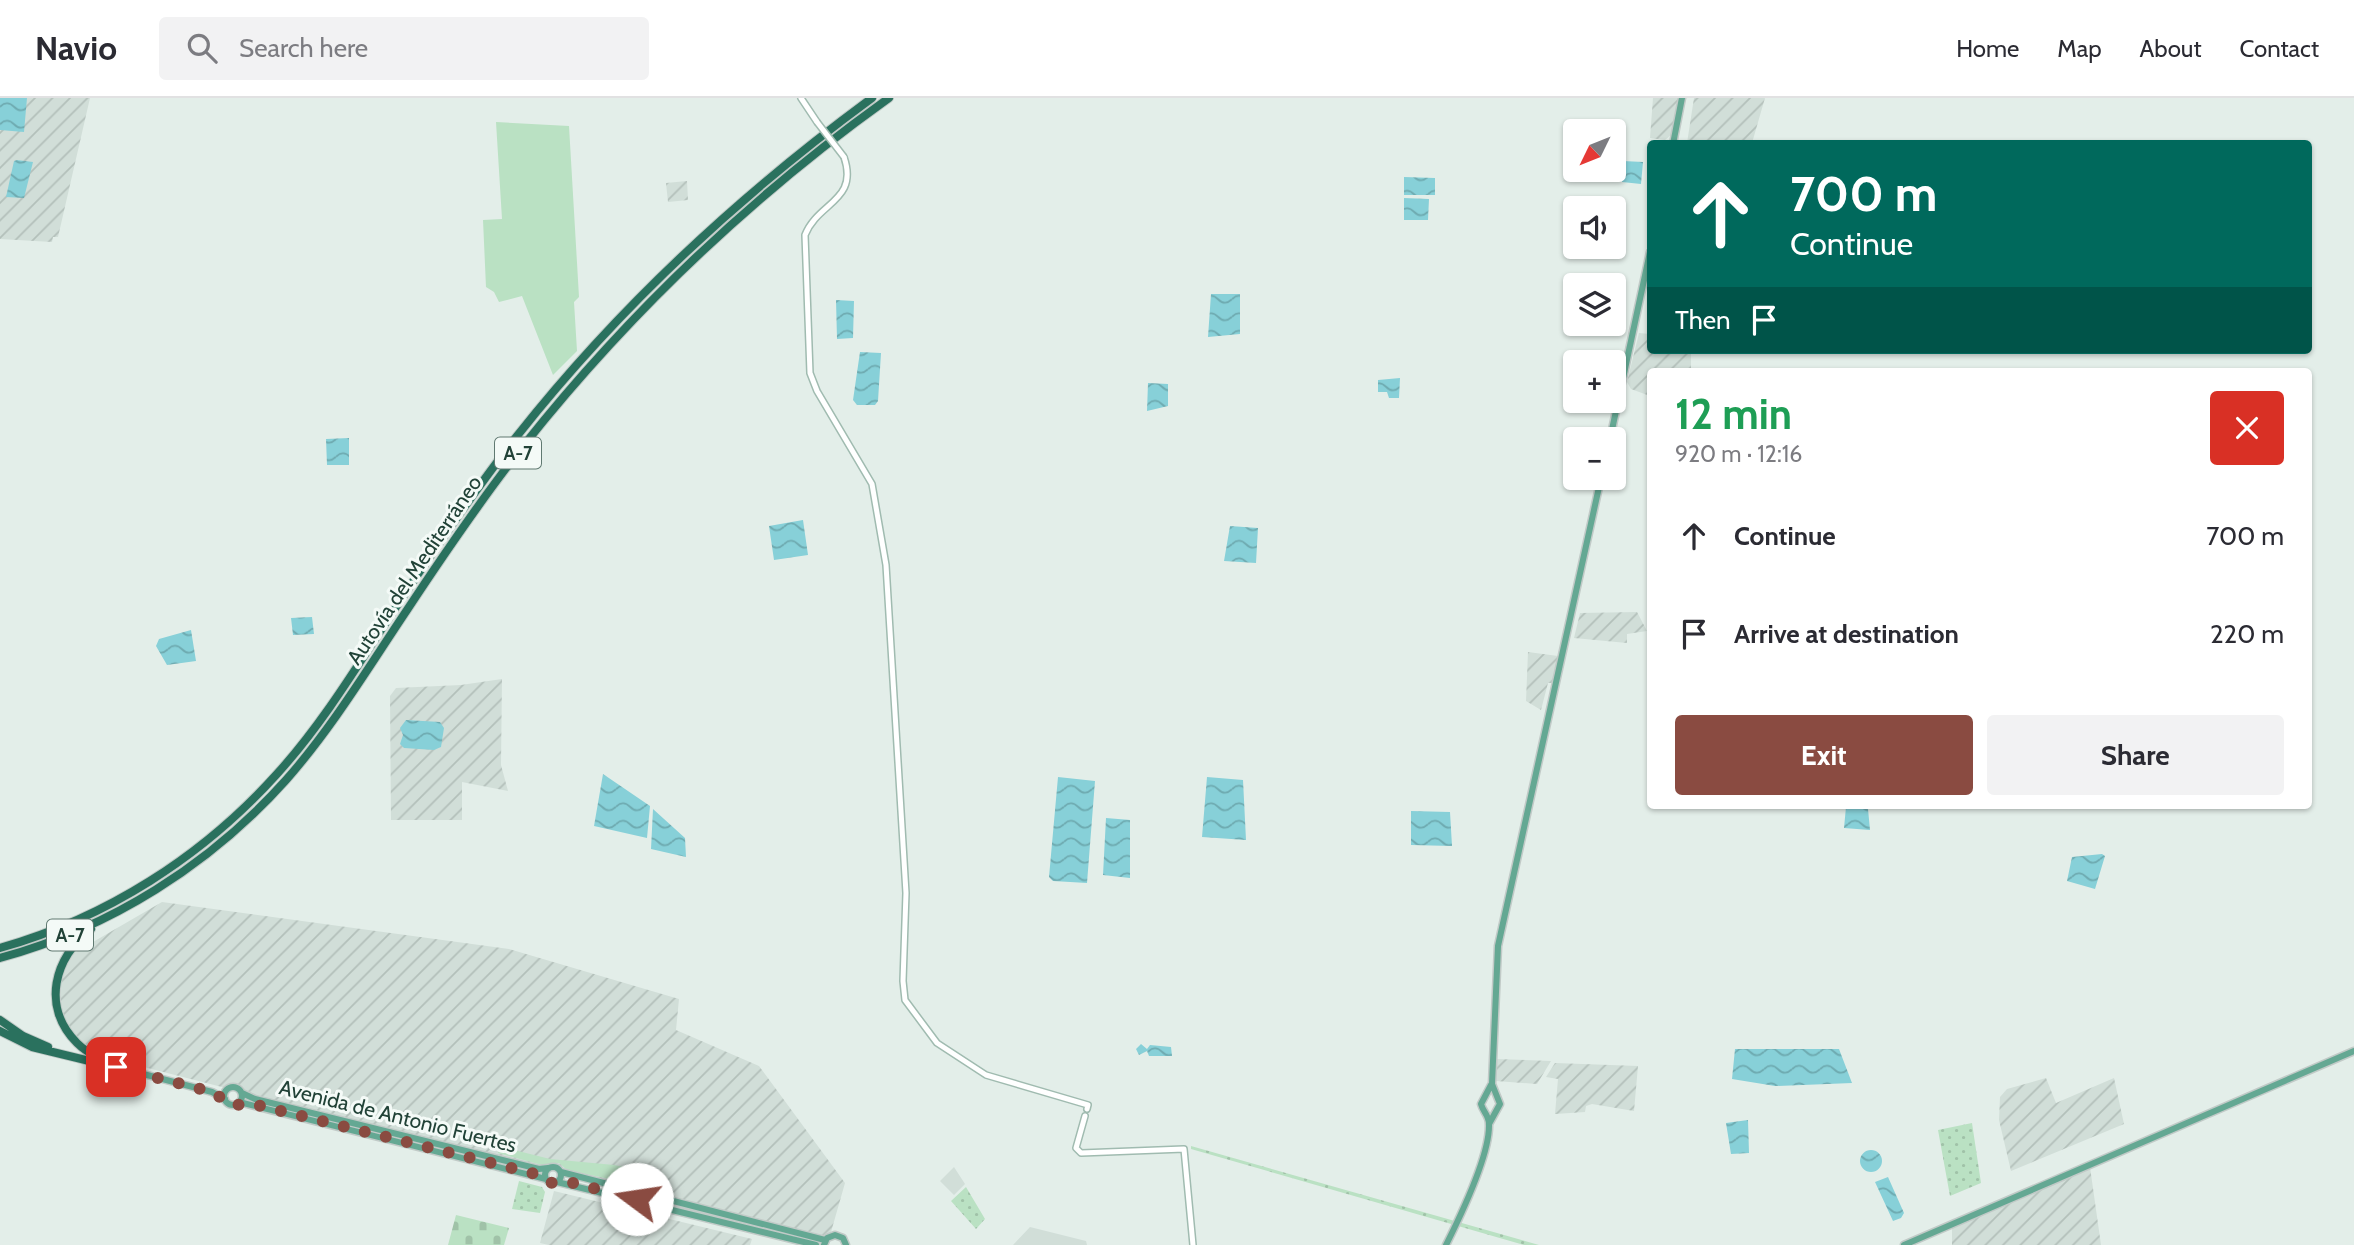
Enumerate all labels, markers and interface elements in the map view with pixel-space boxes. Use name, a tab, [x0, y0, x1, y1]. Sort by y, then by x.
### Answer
search box	[159, 17, 649, 80]
text: Navio	[35, 28, 117, 68]
icon: search	[183, 29, 221, 67]
text: Search here	[239, 32, 368, 64]
text: Home	[1956, 34, 2019, 63]
text: Map	[2057, 34, 2102, 63]
text: About	[2140, 34, 2202, 63]
text: Contact	[2240, 34, 2319, 63]
north arrow	[1563, 119, 1626, 182]
map controls	[1563, 119, 1626, 490]
text: 700 m	[1790, 164, 1937, 223]
icon: ahead	[1675, 168, 1766, 259]
button: sound	[1563, 196, 1626, 259]
text: Continue	[1790, 224, 1913, 263]
button: layers	[1563, 273, 1626, 336]
icon: arrive	[1745, 301, 1783, 339]
text: Then	[1675, 304, 1731, 336]
button: +	[1563, 350, 1626, 413]
text: 12 min	[1675, 388, 1792, 440]
button: close	[2210, 391, 2284, 465]
button: −	[1563, 427, 1626, 490]
road number: A-7	[495, 438, 541, 468]
text: 920 m · 12:16	[1675, 440, 1802, 468]
street label: Autovía del Mediterráneo	[341, 471, 487, 669]
icon: ahead	[1675, 517, 1713, 555]
text: Continue	[1734, 520, 1836, 552]
text: 700 m	[2206, 520, 2284, 552]
icon: arrive	[1675, 615, 1713, 653]
text: Arrive at destination	[1734, 618, 1959, 650]
text: 220 m	[2210, 618, 2284, 650]
button: Exit	[1675, 715, 1973, 795]
button: Share	[1987, 715, 2284, 795]
road number: A-7	[47, 920, 93, 950]
pin	[86, 1037, 146, 1097]
icon: arrive	[97, 1048, 135, 1086]
street label: Avenida de Antonio Fuertes	[277, 1074, 519, 1158]
position arrow	[600, 1162, 674, 1236]

